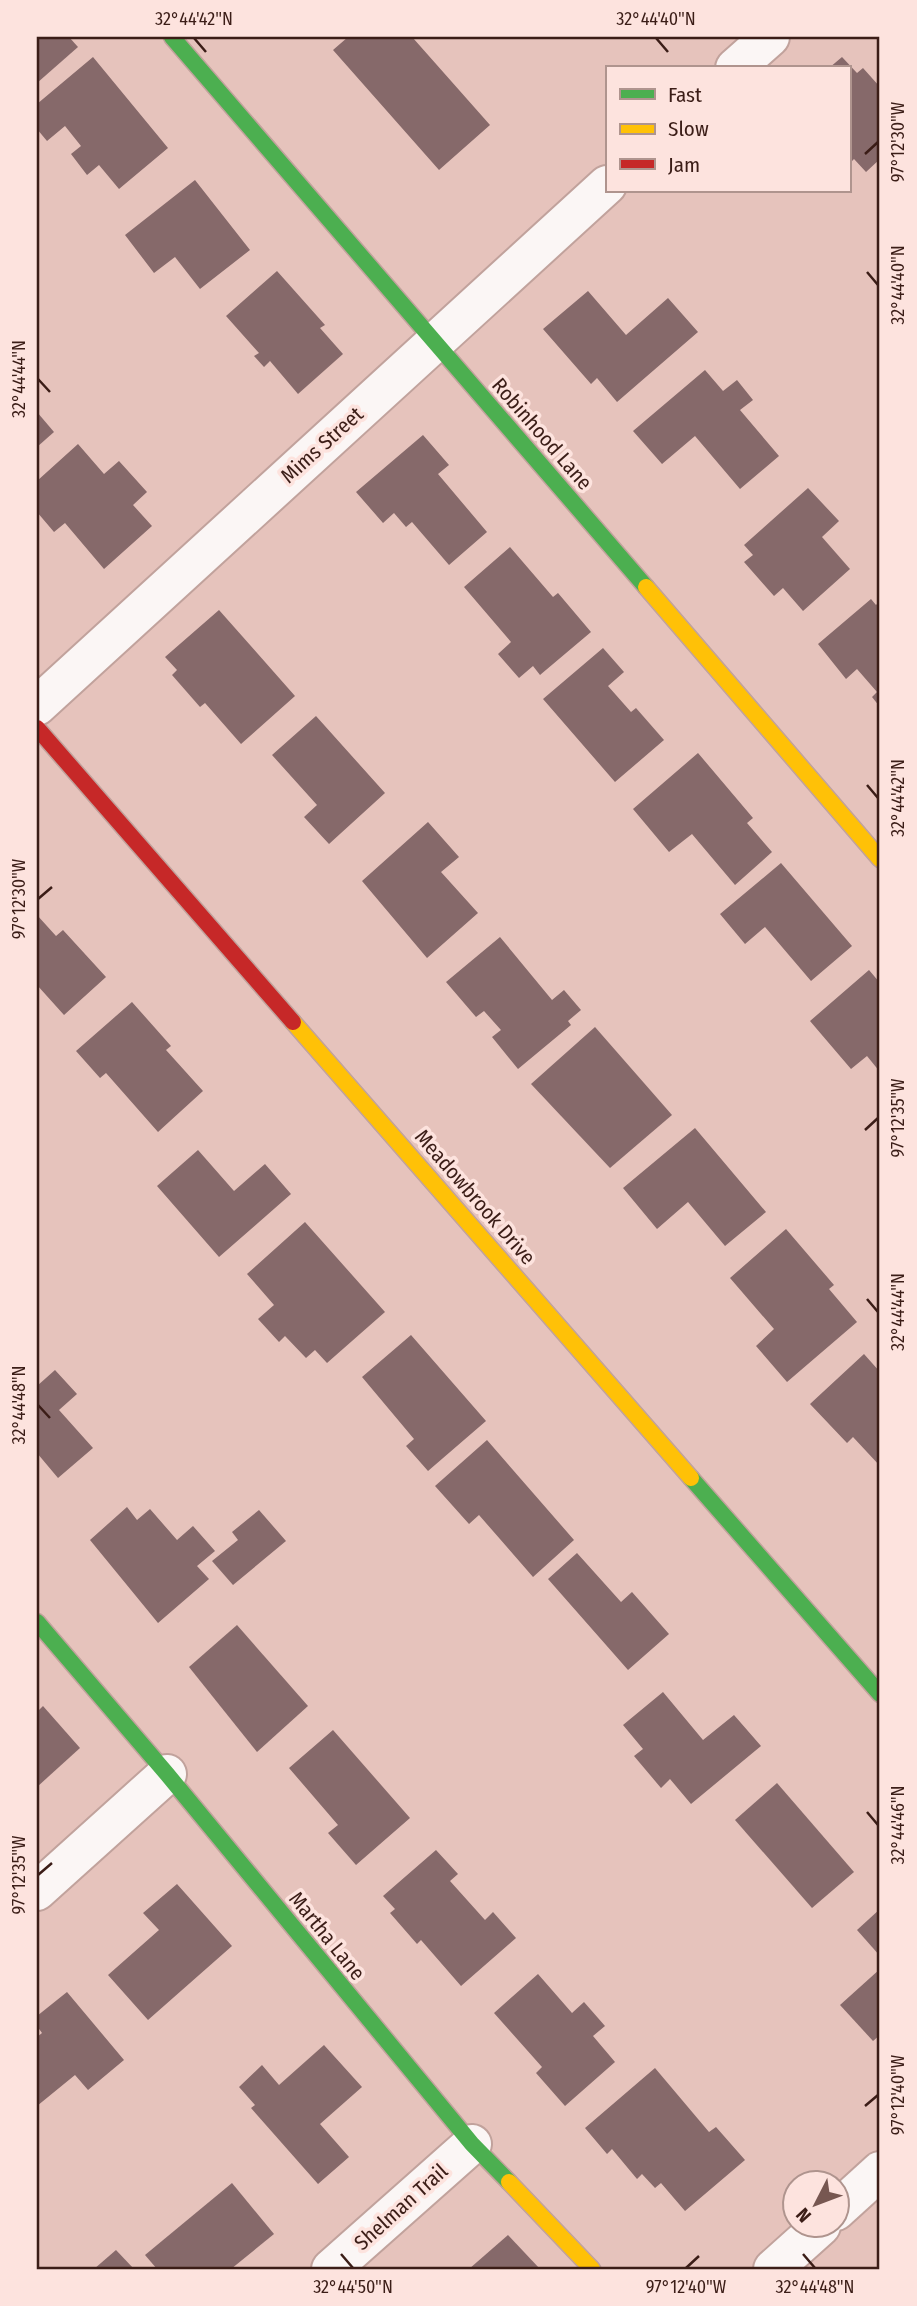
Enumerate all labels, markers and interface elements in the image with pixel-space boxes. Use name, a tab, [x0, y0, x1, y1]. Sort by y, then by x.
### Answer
text: 32°44'42"N	[155, 8, 233, 30]
text: 32°44'40"N	[616, 8, 696, 30]
legend	[606, 66, 850, 192]
text: Fast	[668, 82, 702, 108]
text: 97°12'30"W	[887, 101, 909, 182]
text: Slow	[668, 116, 709, 142]
text: Jam	[668, 152, 700, 178]
text: 32°44'40"N	[887, 245, 909, 325]
text: 32°44'44"N	[8, 340, 30, 418]
street label: Robinhood Lane	[486, 373, 598, 495]
street label: Mims Street	[275, 401, 369, 489]
text: 32°44'42"N	[887, 759, 909, 837]
text: 97°12'30"W	[8, 858, 30, 939]
text: 97°12'35"W	[887, 1078, 909, 1158]
street label: Meadowbrook Drive	[409, 1124, 541, 1270]
text: 32°44'44"N	[887, 1273, 909, 1351]
text: 32°44'48"N	[8, 1366, 30, 1444]
text: 32°44'46"N	[887, 1786, 909, 1864]
text: 97°12'35"W	[8, 1835, 30, 1915]
street label: Martha Lane	[283, 1886, 371, 1986]
text: 97°12'40"W	[887, 2054, 909, 2135]
street label: Shelman Trail	[349, 2158, 453, 2256]
north arrow	[780, 2170, 850, 2240]
text: N	[791, 2203, 816, 2227]
text: 32°44'50"N	[313, 2276, 393, 2298]
text: 97°12'40"W	[646, 2276, 727, 2298]
text: 32°44'48"N	[776, 2276, 854, 2298]

